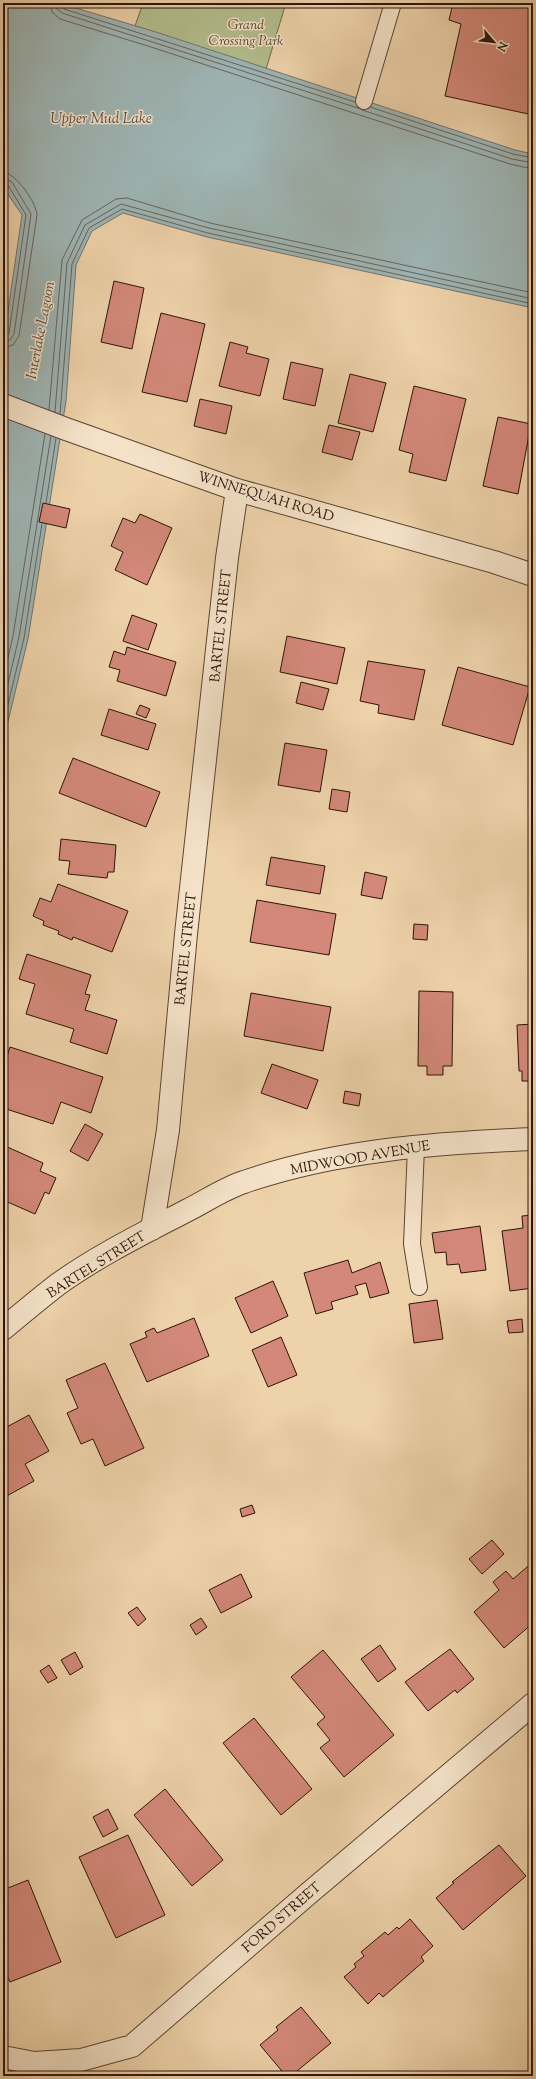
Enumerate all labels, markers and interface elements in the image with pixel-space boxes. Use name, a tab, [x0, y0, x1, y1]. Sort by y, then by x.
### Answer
park label: Grand Crossing Park	[209, 16, 284, 52]
north arrow	[474, 22, 514, 62]
text: N	[493, 38, 512, 54]
water label: Upper Mud Lake	[50, 109, 152, 130]
water label: Interlake Lagoon	[22, 279, 61, 381]
street label: WINNEQUAH ROAD	[195, 468, 336, 528]
street label: BARTEL STREET	[206, 569, 238, 684]
street label: BARTEL STREET	[171, 892, 203, 1007]
street label: MIDWOOD AVENUE	[289, 1137, 432, 1181]
street label: BARTEL STREET	[44, 1227, 151, 1304]
street label: FORD STREET	[238, 1878, 326, 1958]

